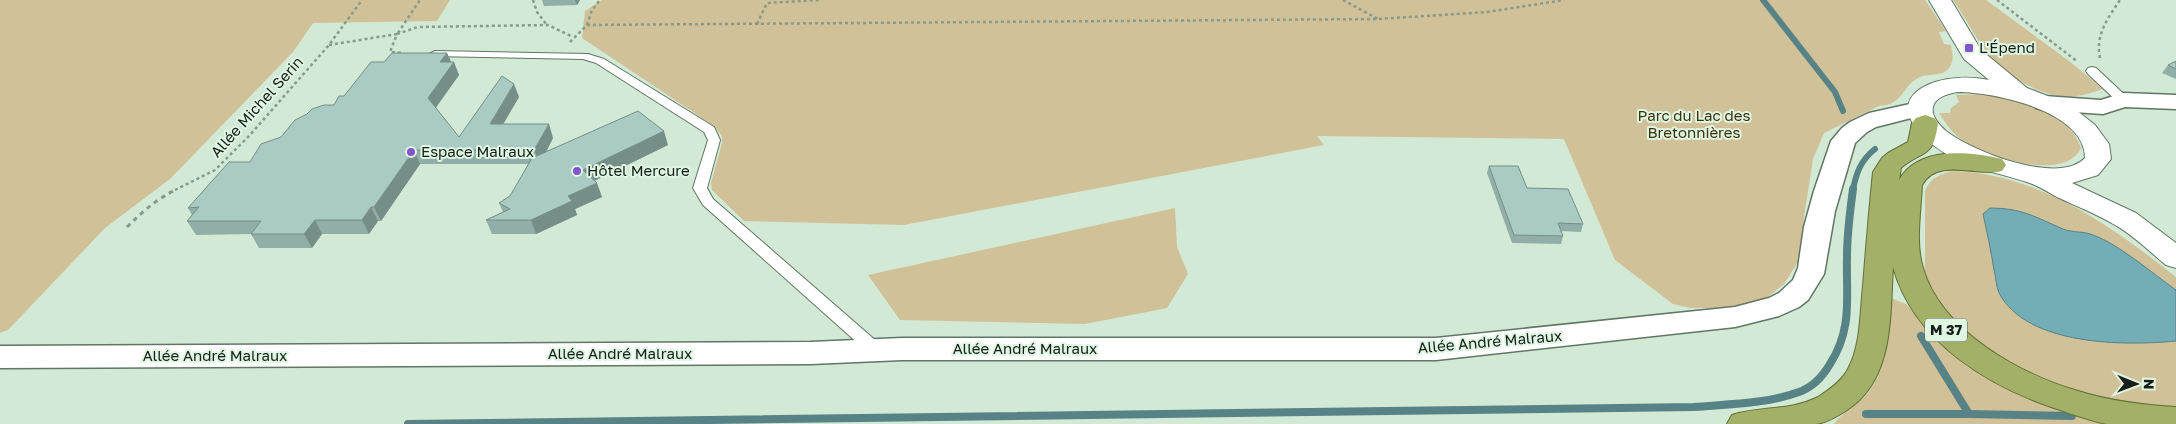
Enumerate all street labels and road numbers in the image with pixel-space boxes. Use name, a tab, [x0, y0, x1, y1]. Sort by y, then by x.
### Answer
street label: Allée Michel Serin	[206, 52, 306, 160]
road number: M 37	[1925, 318, 1967, 342]
street label: Allée André Malraux	[1417, 326, 1563, 356]
street label: Allée André Malraux	[953, 339, 1097, 357]
street label: Allée André Malraux	[548, 344, 692, 362]
street label: Allée André Malraux	[143, 346, 287, 364]

